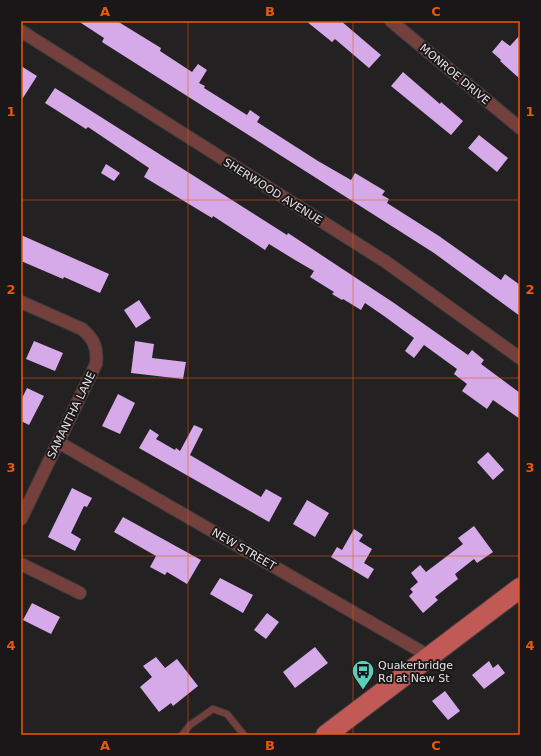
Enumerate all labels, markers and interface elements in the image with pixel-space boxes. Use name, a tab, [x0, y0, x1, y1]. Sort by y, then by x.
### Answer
text: A	[100, 4, 110, 19]
text: B	[265, 4, 275, 19]
text: C	[431, 4, 441, 19]
street label: MONROE DRIVE	[417, 41, 492, 107]
text: 1	[6, 104, 16, 119]
text: 1	[525, 104, 535, 119]
street label: SHERWOOD AVENUE	[221, 156, 325, 227]
text: 2	[6, 282, 16, 297]
text: 2	[525, 282, 535, 297]
street label: SAMANTHA LANE	[45, 370, 98, 461]
text: 3	[6, 460, 16, 475]
text: 3	[525, 460, 535, 475]
street label: NEW STREET	[210, 526, 278, 573]
text: 4	[6, 638, 16, 653]
text: 4	[525, 638, 535, 653]
bus stop icon: Quakerbridge Rd at New St	[350, 658, 376, 691]
place label: Quakerbridge Rd at New St	[378, 659, 453, 685]
text: A	[100, 738, 110, 753]
text: B	[265, 738, 275, 753]
text: C	[431, 738, 441, 753]

